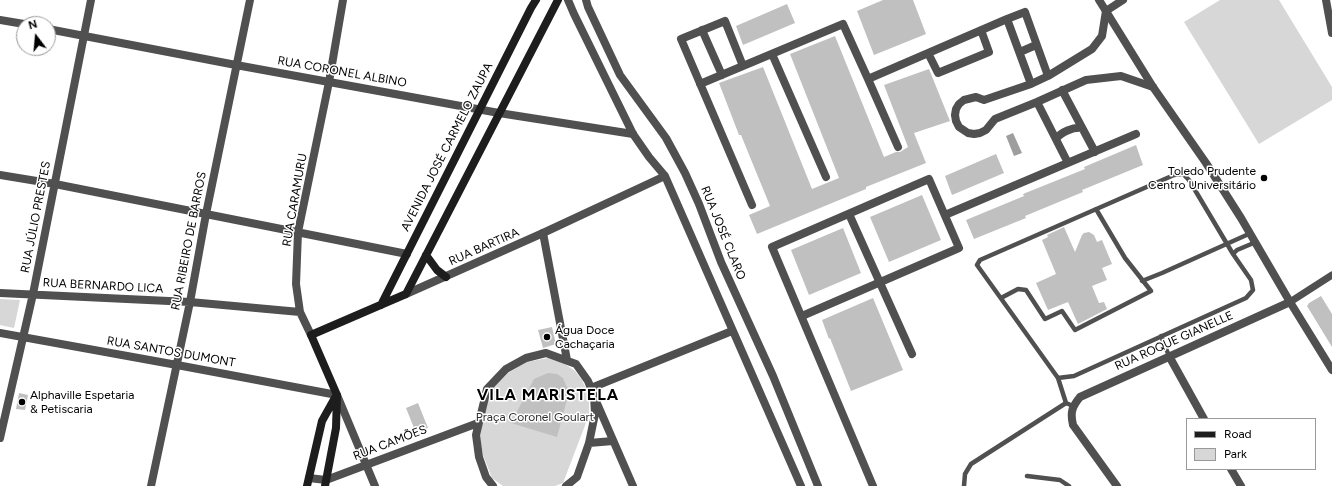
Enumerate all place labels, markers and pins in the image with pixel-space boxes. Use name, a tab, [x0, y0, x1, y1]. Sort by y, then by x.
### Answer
place label: Toledo Prudente Centro Universitário	[1148, 164, 1256, 192]
marker: Toledo Prudente Centro Universitário	[1259, 173, 1269, 183]
place label: Água Doce Cachaçaria	[555, 323, 615, 351]
marker: Água Doce Cachaçaria	[542, 332, 552, 342]
place label: Alphaville Espetaria & Petiscaria	[30, 388, 134, 416]
marker: Alphaville Espetaria & Petiscaria	[17, 397, 27, 407]

